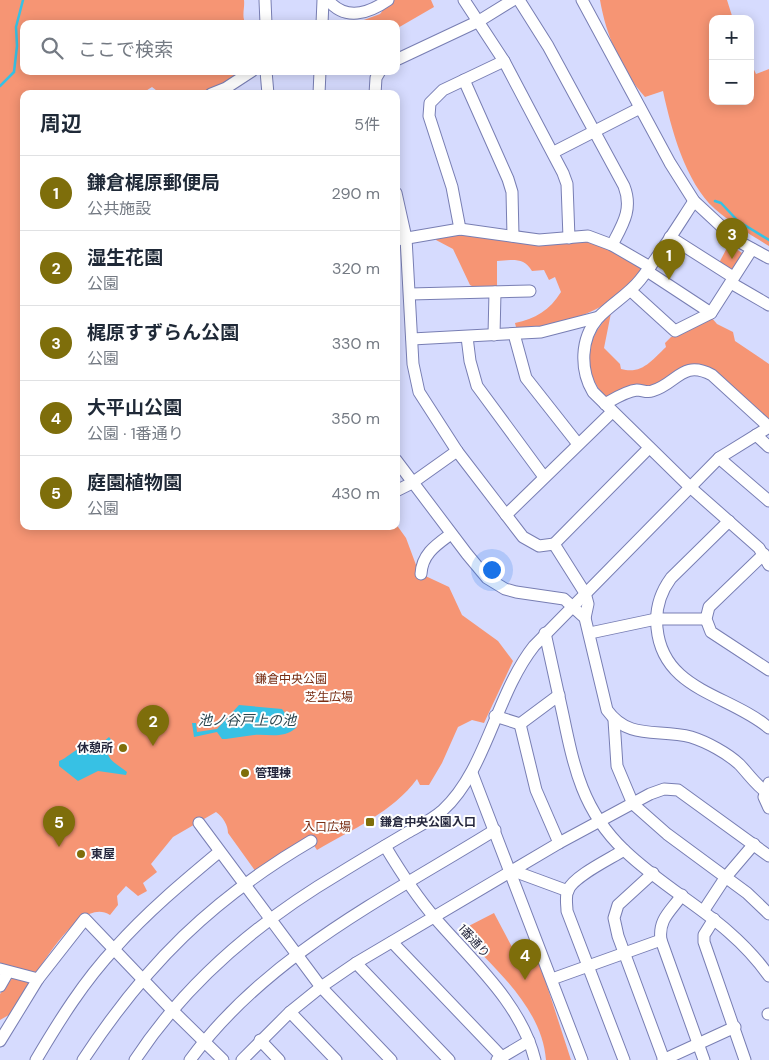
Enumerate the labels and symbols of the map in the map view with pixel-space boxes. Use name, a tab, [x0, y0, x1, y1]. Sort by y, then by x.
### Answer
pin: 3	[716, 218, 748, 259]
pin: 1	[653, 239, 685, 280]
your location	[479, 557, 505, 583]
park label: 鎌倉中央公園	[255, 671, 327, 687]
park label: 芝生広場	[305, 689, 353, 705]
pin: 2	[137, 705, 169, 746]
water label: 池ノ谷戸上の池	[198, 711, 298, 729]
place label: 休憩所	[77, 740, 113, 756]
marker: 休憩所	[117, 742, 129, 754]
place label: 管理棟	[255, 765, 291, 781]
marker: 管理棟	[239, 767, 251, 779]
pin: 5	[43, 806, 75, 847]
place label: 鎌倉中央公園入口	[380, 814, 476, 830]
marker: 鎌倉中央公園入口	[364, 816, 376, 828]
park label: 入口広場	[303, 819, 351, 835]
place label: 東屋	[91, 846, 115, 862]
marker: 東屋	[75, 848, 87, 860]
street label: 1番通り	[455, 921, 493, 961]
pin: 4	[509, 939, 541, 980]

